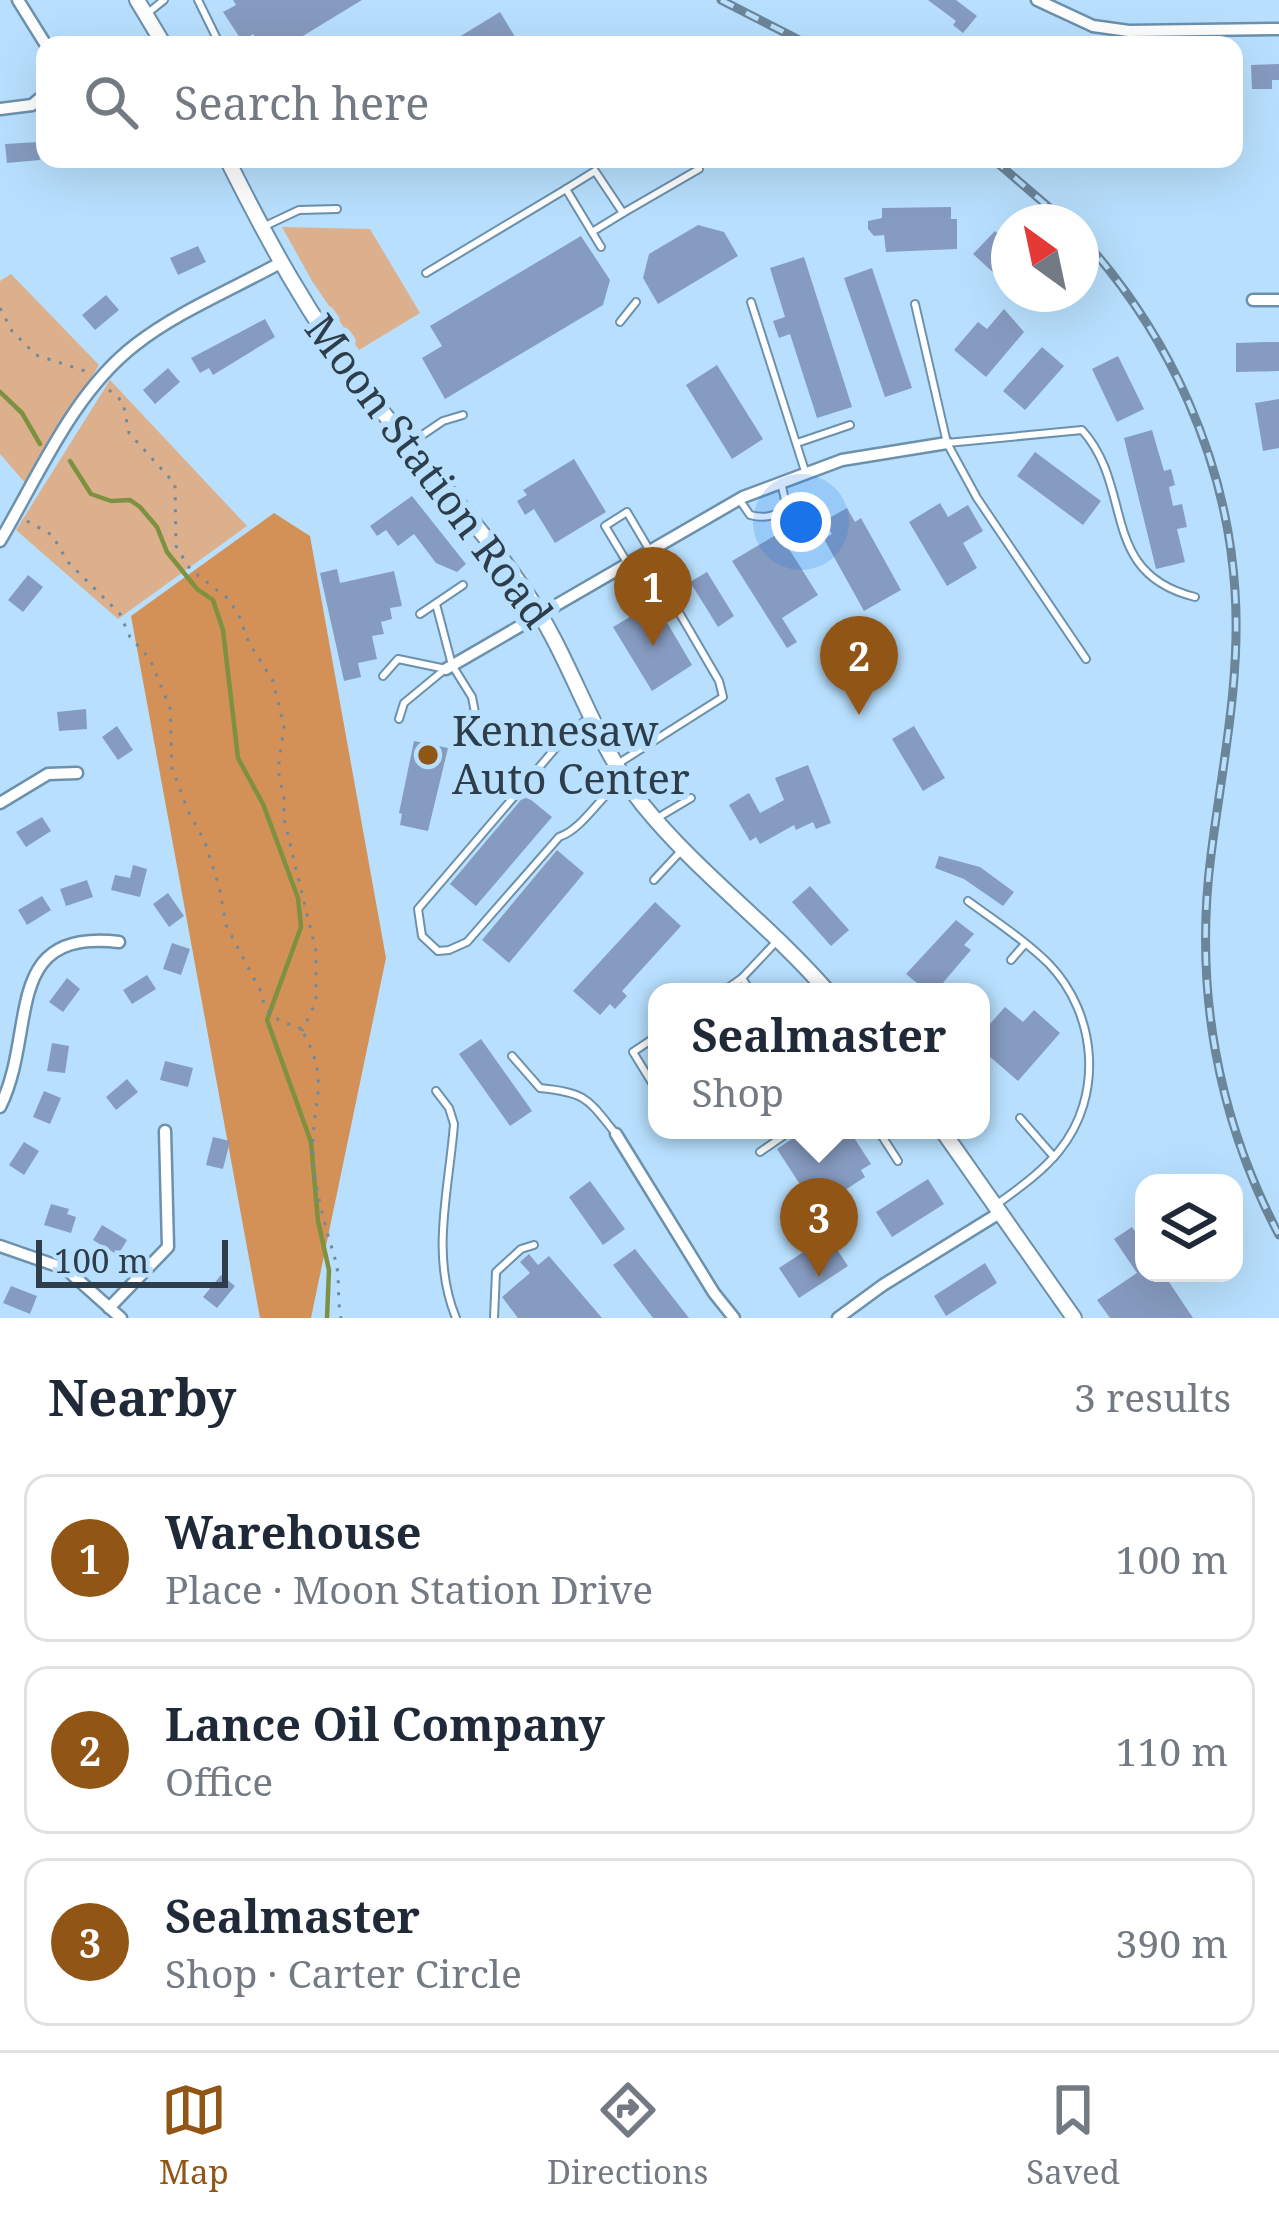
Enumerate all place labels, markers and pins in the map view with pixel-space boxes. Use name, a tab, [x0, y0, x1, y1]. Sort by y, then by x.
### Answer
pin: 1	[614, 547, 692, 646]
pin: 2	[820, 616, 898, 715]
place label: Kennesaw Auto Center	[452, 701, 690, 806]
marker: Kennesaw Auto Center	[415, 742, 441, 768]
pin: 3	[780, 1178, 858, 1277]

